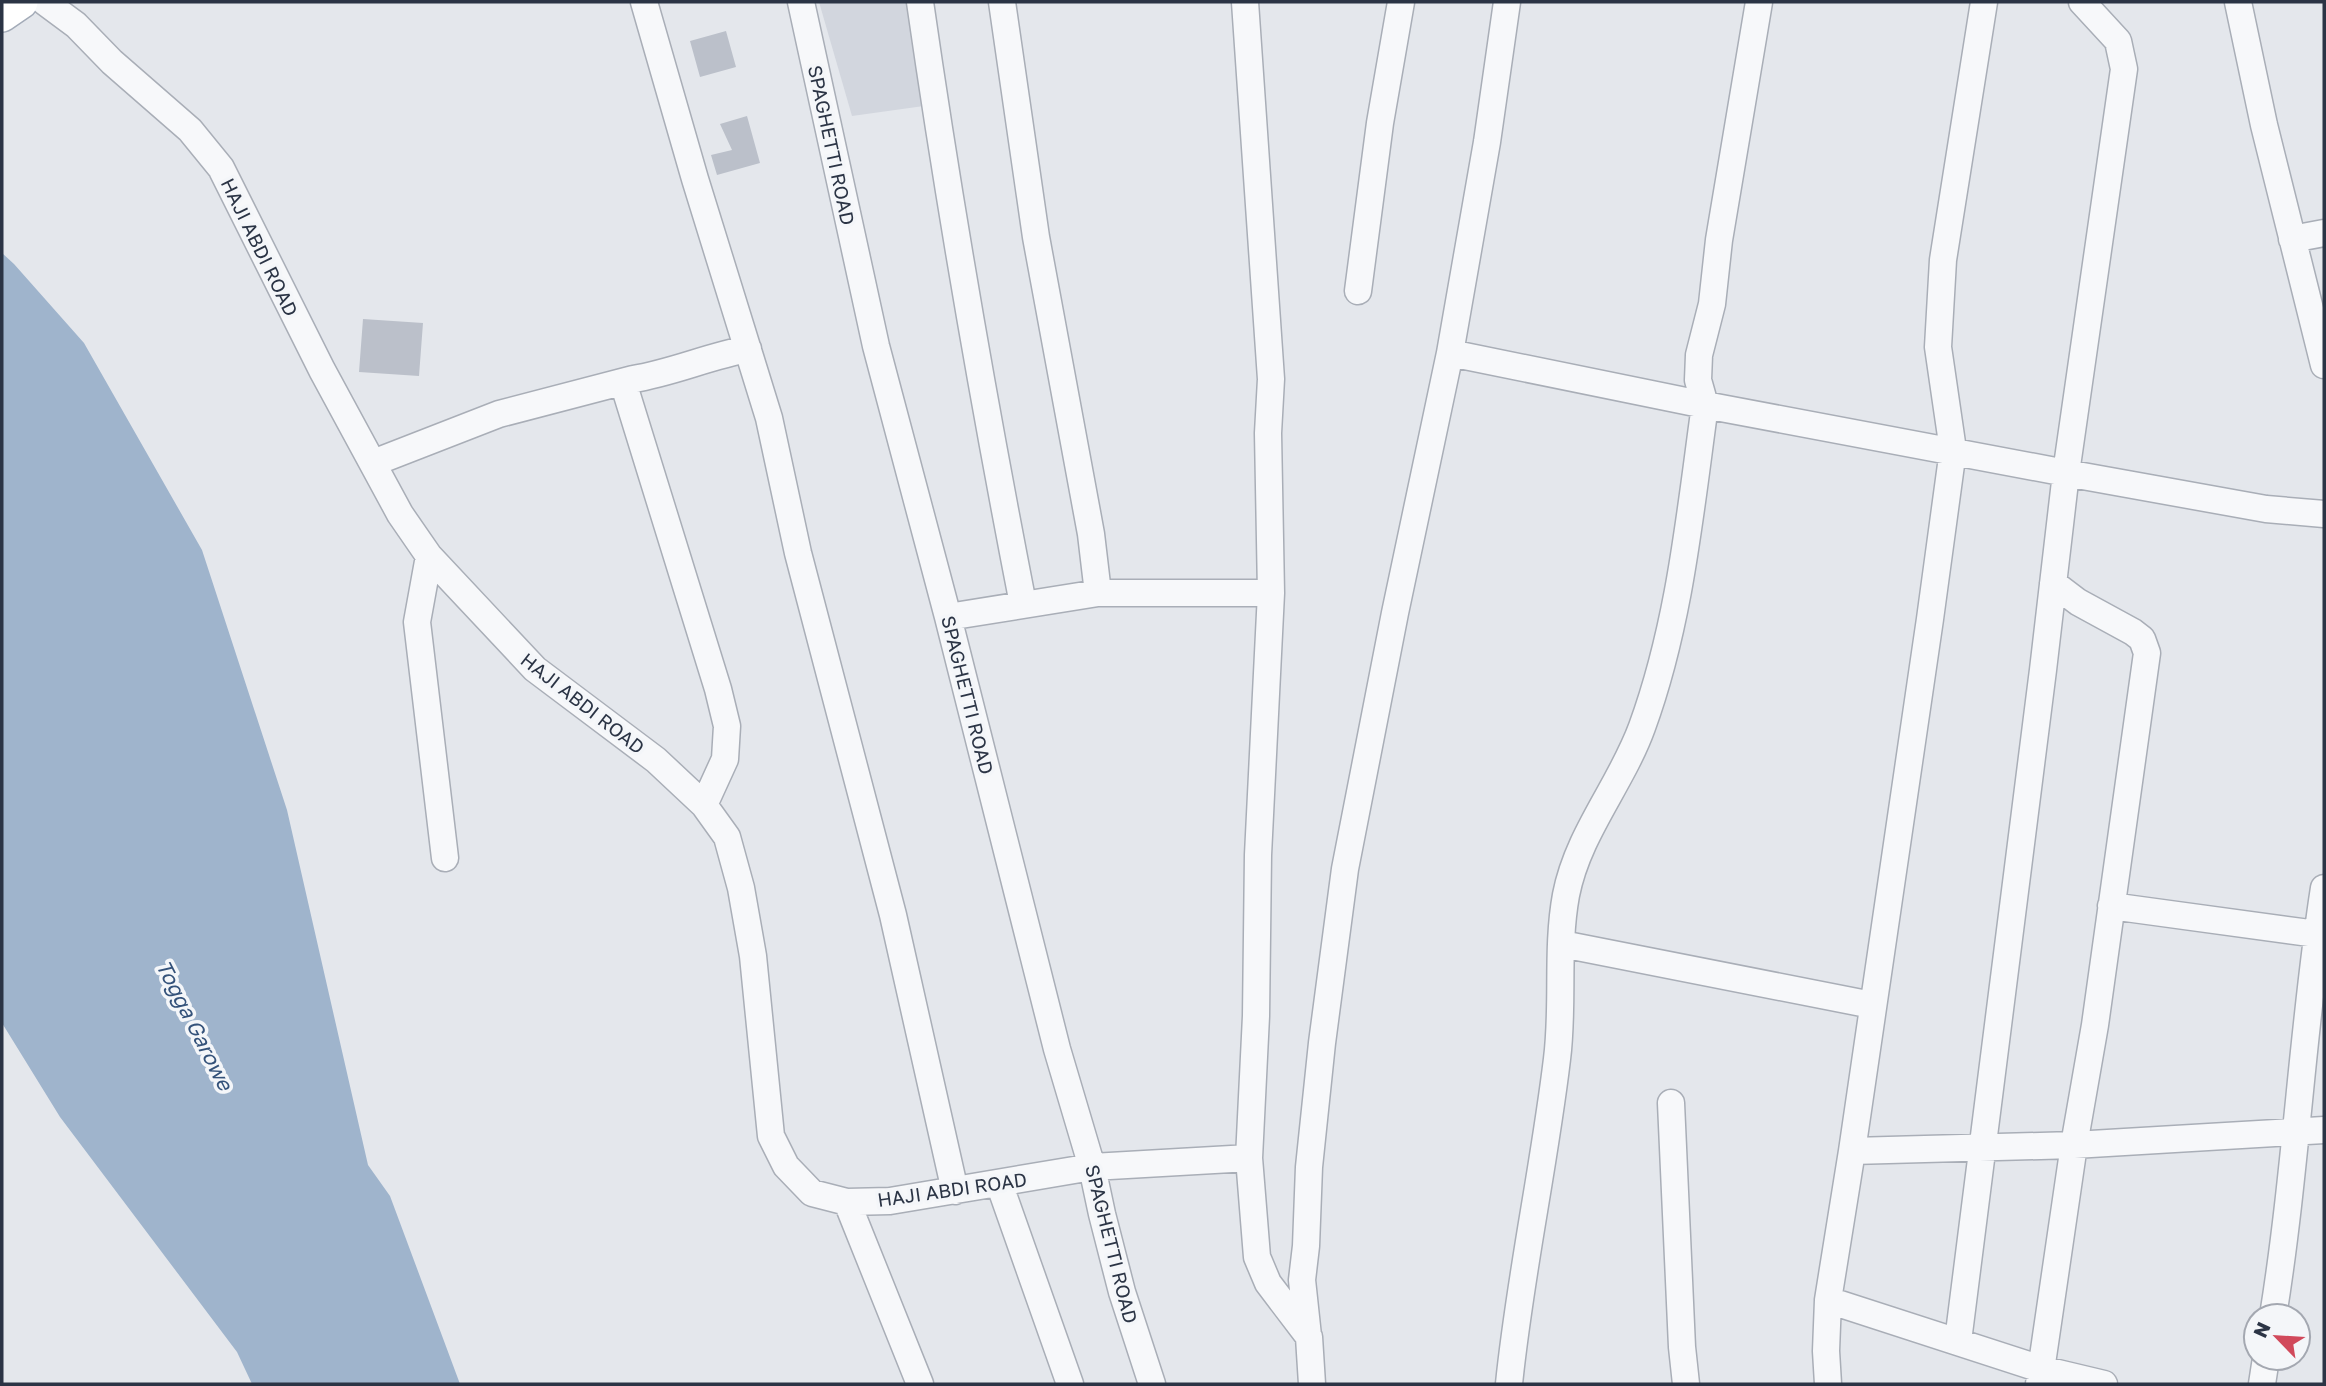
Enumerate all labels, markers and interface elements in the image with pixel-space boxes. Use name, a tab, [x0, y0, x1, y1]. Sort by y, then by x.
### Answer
street label: SPAGHETTI ROAD	[804, 63, 860, 227]
street label: HAJI ABDI ROAD	[217, 174, 303, 320]
street label: SPAGHETTI ROAD	[937, 613, 999, 777]
street label: HAJI ABDI ROAD	[517, 648, 649, 758]
water label: Togga Garowe	[151, 956, 240, 1096]
street label: SPAGHETTI ROAD	[1081, 1162, 1143, 1326]
street label: HAJI ABDI ROAD	[876, 1167, 1028, 1211]
north arrow	[2242, 1302, 2312, 1372]
text: N	[2248, 1318, 2275, 1341]

